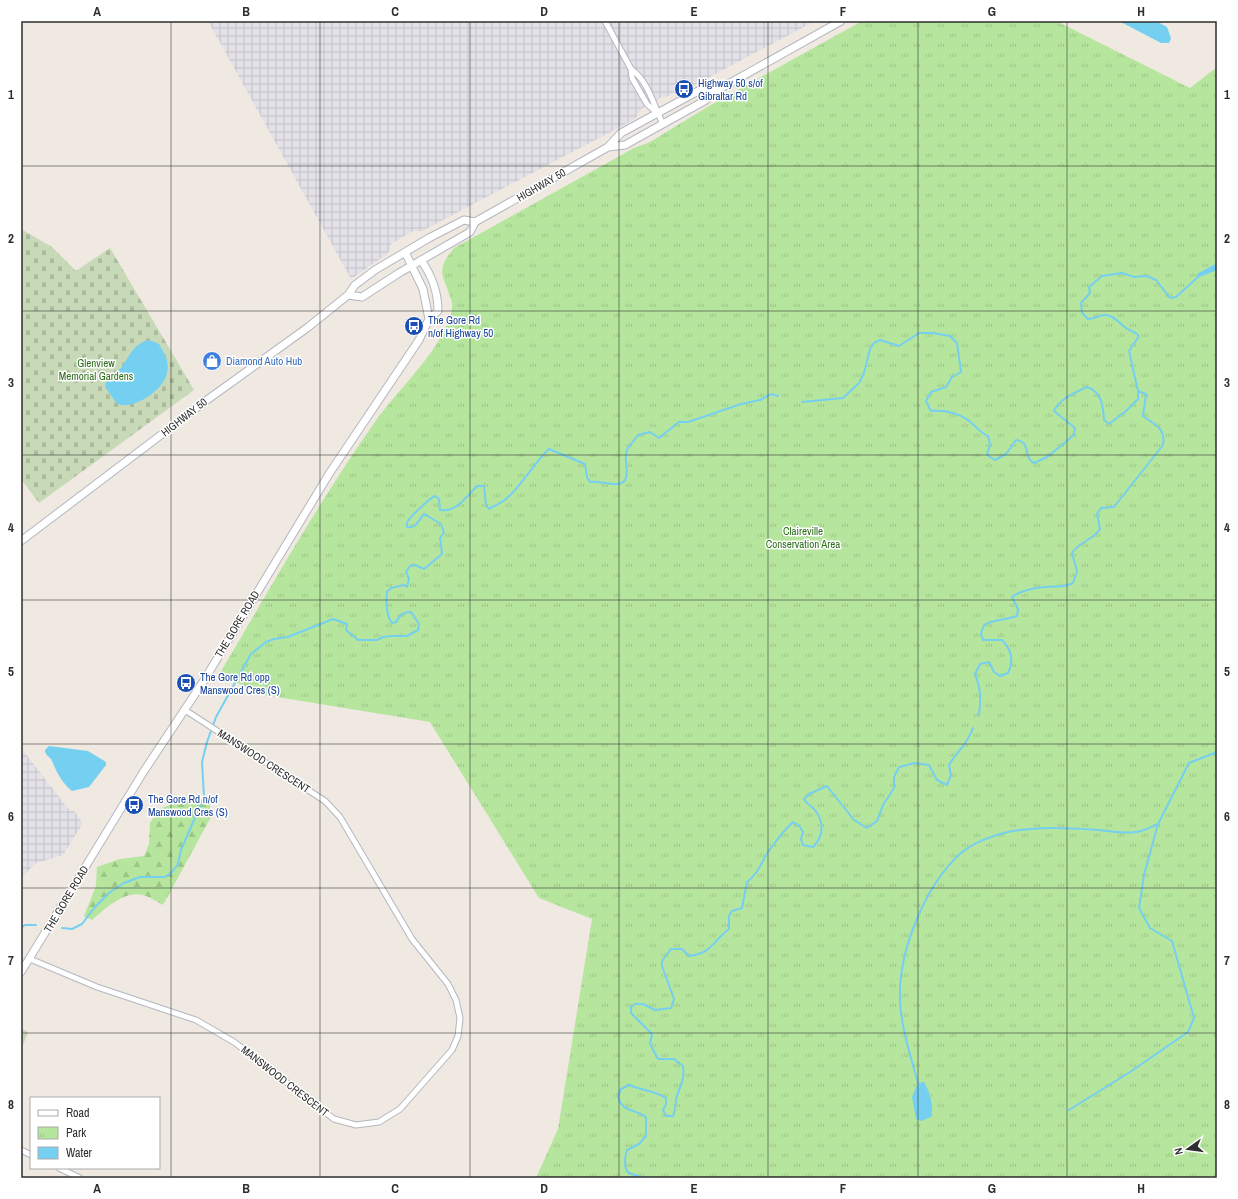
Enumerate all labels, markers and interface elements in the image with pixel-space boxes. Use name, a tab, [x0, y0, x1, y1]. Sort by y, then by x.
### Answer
text: A	[93, 3, 101, 20]
text: B	[242, 3, 250, 20]
text: C	[391, 3, 399, 20]
text: D	[540, 3, 548, 20]
text: E	[690, 3, 698, 20]
text: F	[840, 3, 847, 20]
text: G	[988, 3, 996, 20]
text: H	[1137, 3, 1145, 20]
place label: Highway 50 s/of Gibraltar Rd	[698, 76, 763, 103]
bus stop icon: Highway 50 s/of Gibraltar Rd	[673, 78, 695, 100]
text: 1	[8, 86, 14, 103]
text: 1	[1224, 86, 1230, 103]
street label: HIGHWAY 50	[514, 165, 568, 205]
text: 2	[8, 230, 14, 247]
text: 2	[1224, 230, 1230, 247]
place label: The Gore Rd n/of Highway 50	[428, 313, 493, 340]
bus stop icon: The Gore Rd n/of Highway 50	[403, 315, 425, 337]
shop icon: Diamond Auto Hub	[201, 350, 223, 372]
place label: Diamond Auto Hub	[226, 354, 302, 368]
park label: Glenview Memorial Gardens	[59, 356, 134, 383]
text: 3	[8, 374, 14, 391]
text: 3	[1224, 374, 1230, 391]
street label: HIGHWAY 50	[158, 395, 210, 439]
text: 4	[8, 519, 14, 536]
text: 4	[1224, 519, 1230, 536]
park label: Claireville Conservation Area	[766, 524, 840, 551]
street label: THE GORE ROAD	[212, 588, 262, 660]
text: 5	[8, 663, 14, 680]
text: 5	[1224, 663, 1230, 680]
place label: The Gore Rd opp Manswood Cres (S)	[200, 670, 280, 697]
bus stop icon: The Gore Rd opp Manswood Cres (S)	[175, 672, 197, 694]
street label: MANSWOOD CRESCENT	[215, 726, 313, 796]
place label: The Gore Rd n/of Manswood Cres (S)	[148, 792, 228, 819]
bus stop icon: The Gore Rd n/of Manswood Cres (S)	[123, 794, 145, 816]
text: 6	[8, 808, 14, 825]
text: 6	[1224, 808, 1230, 825]
street label: THE GORE ROAD	[41, 863, 91, 935]
text: 7	[8, 952, 14, 969]
text: 7	[1224, 952, 1230, 969]
street label: MANSWOOD CRESCENT	[238, 1042, 332, 1120]
text: 8	[8, 1096, 14, 1113]
text: 8	[1224, 1096, 1230, 1113]
legend	[30, 1097, 160, 1169]
text: Road	[66, 1105, 90, 1121]
text: Park	[66, 1125, 86, 1141]
north arrow	[1168, 1129, 1208, 1169]
text: Water	[66, 1145, 93, 1161]
text: N	[1171, 1147, 1186, 1156]
text: A	[93, 1180, 101, 1197]
text: B	[242, 1180, 250, 1197]
text: C	[391, 1180, 399, 1197]
text: D	[540, 1180, 548, 1197]
text: E	[690, 1180, 698, 1197]
text: F	[840, 1180, 847, 1197]
text: G	[988, 1180, 996, 1197]
text: H	[1137, 1180, 1145, 1197]

